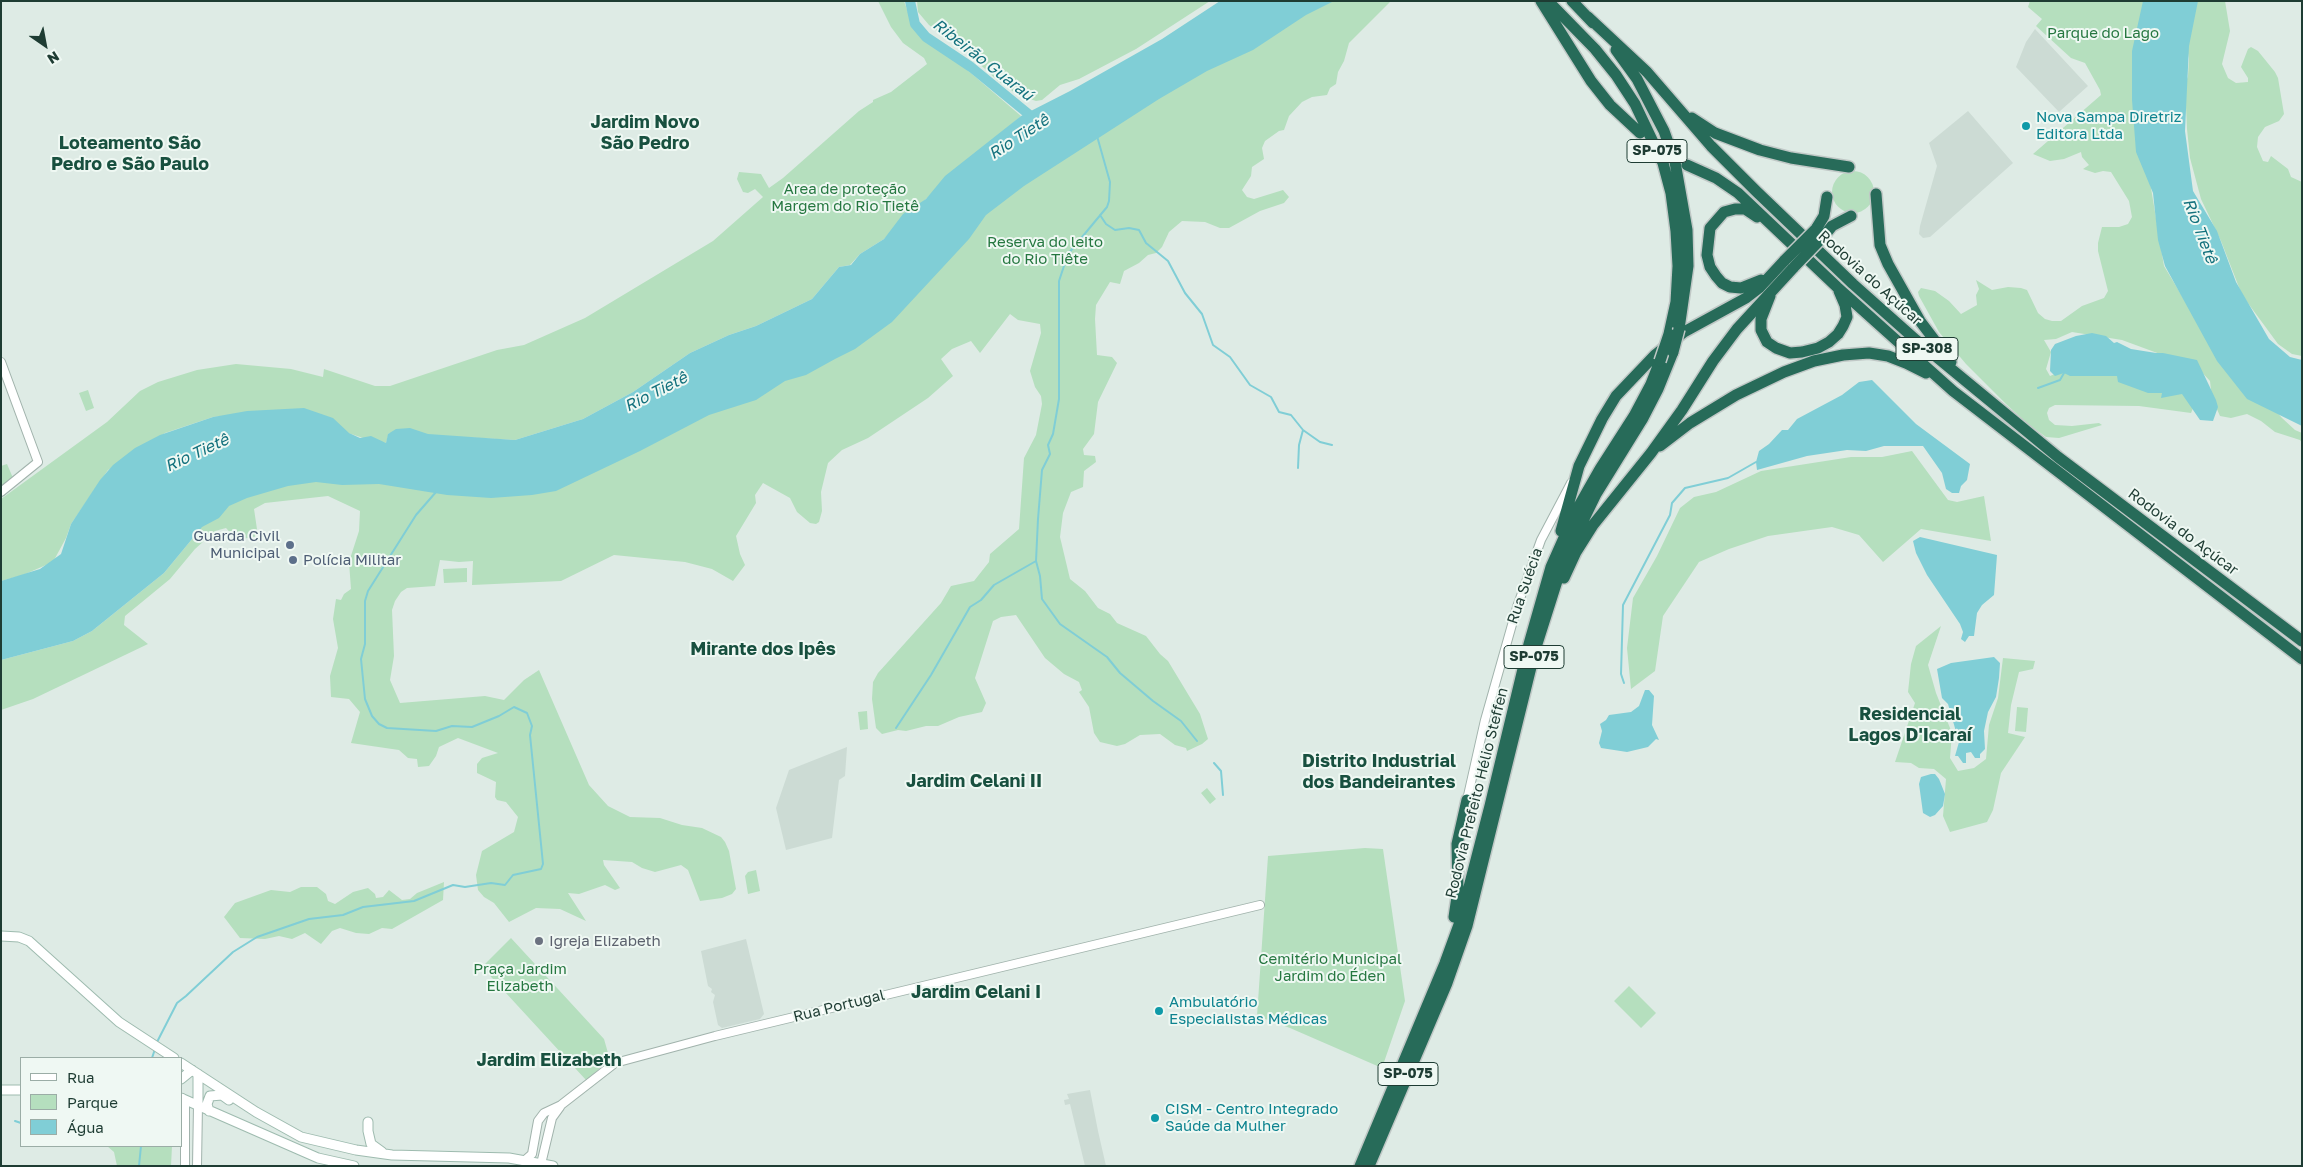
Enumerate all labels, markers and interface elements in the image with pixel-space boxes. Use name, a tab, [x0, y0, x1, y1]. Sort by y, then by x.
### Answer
water label: Ribeirão Guaraú	[929, 15, 1037, 105]
north arrow	[20, 20, 70, 70]
park label: Parque do Lago	[2047, 24, 2159, 42]
text: N	[44, 48, 63, 68]
place label: Nova Sampa Diretriz Editora Ltda	[2036, 108, 2182, 143]
water label: Rio Tietê	[985, 110, 1053, 164]
district label: Jardim Novo São Pedro	[590, 111, 700, 154]
marker: Nova Sampa Diretriz Editora Ltda	[2020, 120, 2032, 132]
district label: Loteamento São Pedro e São Paulo	[51, 132, 209, 174]
road number: SP-075	[1627, 140, 1687, 162]
park label: Area de proteção Margem do Rio Tietê	[771, 180, 919, 215]
water label: Rio Tietê	[2179, 196, 2221, 266]
street label: Rodovia do Açúcar	[1814, 227, 1926, 329]
park label: Reserva do leito do Rio Tiête	[987, 233, 1103, 268]
road number: SP-308	[1896, 338, 1958, 360]
water label: Rio Tietê	[621, 368, 691, 416]
water label: Rio Tietê	[162, 430, 232, 476]
street label: Rodovia do Açúcar	[2124, 485, 2242, 579]
place label: Guarda Civil Municipal	[193, 527, 280, 562]
marker: Guarda Civil Municipal	[284, 539, 296, 551]
street label: Rua Suécia	[1504, 546, 1546, 626]
place label: Polícia Militar	[303, 551, 401, 569]
marker: Polícia Militar	[287, 554, 299, 566]
district label: Mirante dos Ipês	[690, 638, 836, 660]
road number: SP-075	[1504, 646, 1564, 669]
street label: Rodovia Prefeito Hélio Steffen	[1442, 686, 1512, 900]
district label: Residencial Lagos D'Icaraí	[1848, 703, 1972, 746]
district label: Distrito Industrial dos Bandeirantes	[1302, 750, 1456, 792]
district label: Jardim Celani II	[906, 770, 1042, 792]
place label: Igreja Elizabeth	[549, 932, 661, 950]
marker: Igreja Elizabeth	[533, 935, 545, 947]
park label: Cemitério Municipal Jardim do Éden	[1258, 950, 1402, 985]
park label: Praça Jardim Elizabeth	[473, 960, 567, 995]
district label: Jardim Celani I	[911, 981, 1041, 1003]
street label: Rua Portugal	[791, 986, 887, 1026]
place label: Ambulatório Especialistas Médicas	[1169, 993, 1327, 1028]
marker: Ambulatório Especialistas Médicas	[1153, 1005, 1165, 1017]
district label: Jardim Elizabeth	[476, 1049, 622, 1071]
legend	[20, 1057, 182, 1147]
road number: SP-075	[1378, 1062, 1438, 1086]
text: Rua	[67, 1068, 94, 1086]
text: Parque	[67, 1093, 118, 1111]
place label: CISM - Centro Integrado Saúde da Mulher	[1165, 1100, 1338, 1135]
marker: CISM - Centro Integrado Saúde da Mulher	[1149, 1112, 1161, 1124]
text: Água	[67, 1118, 104, 1136]

